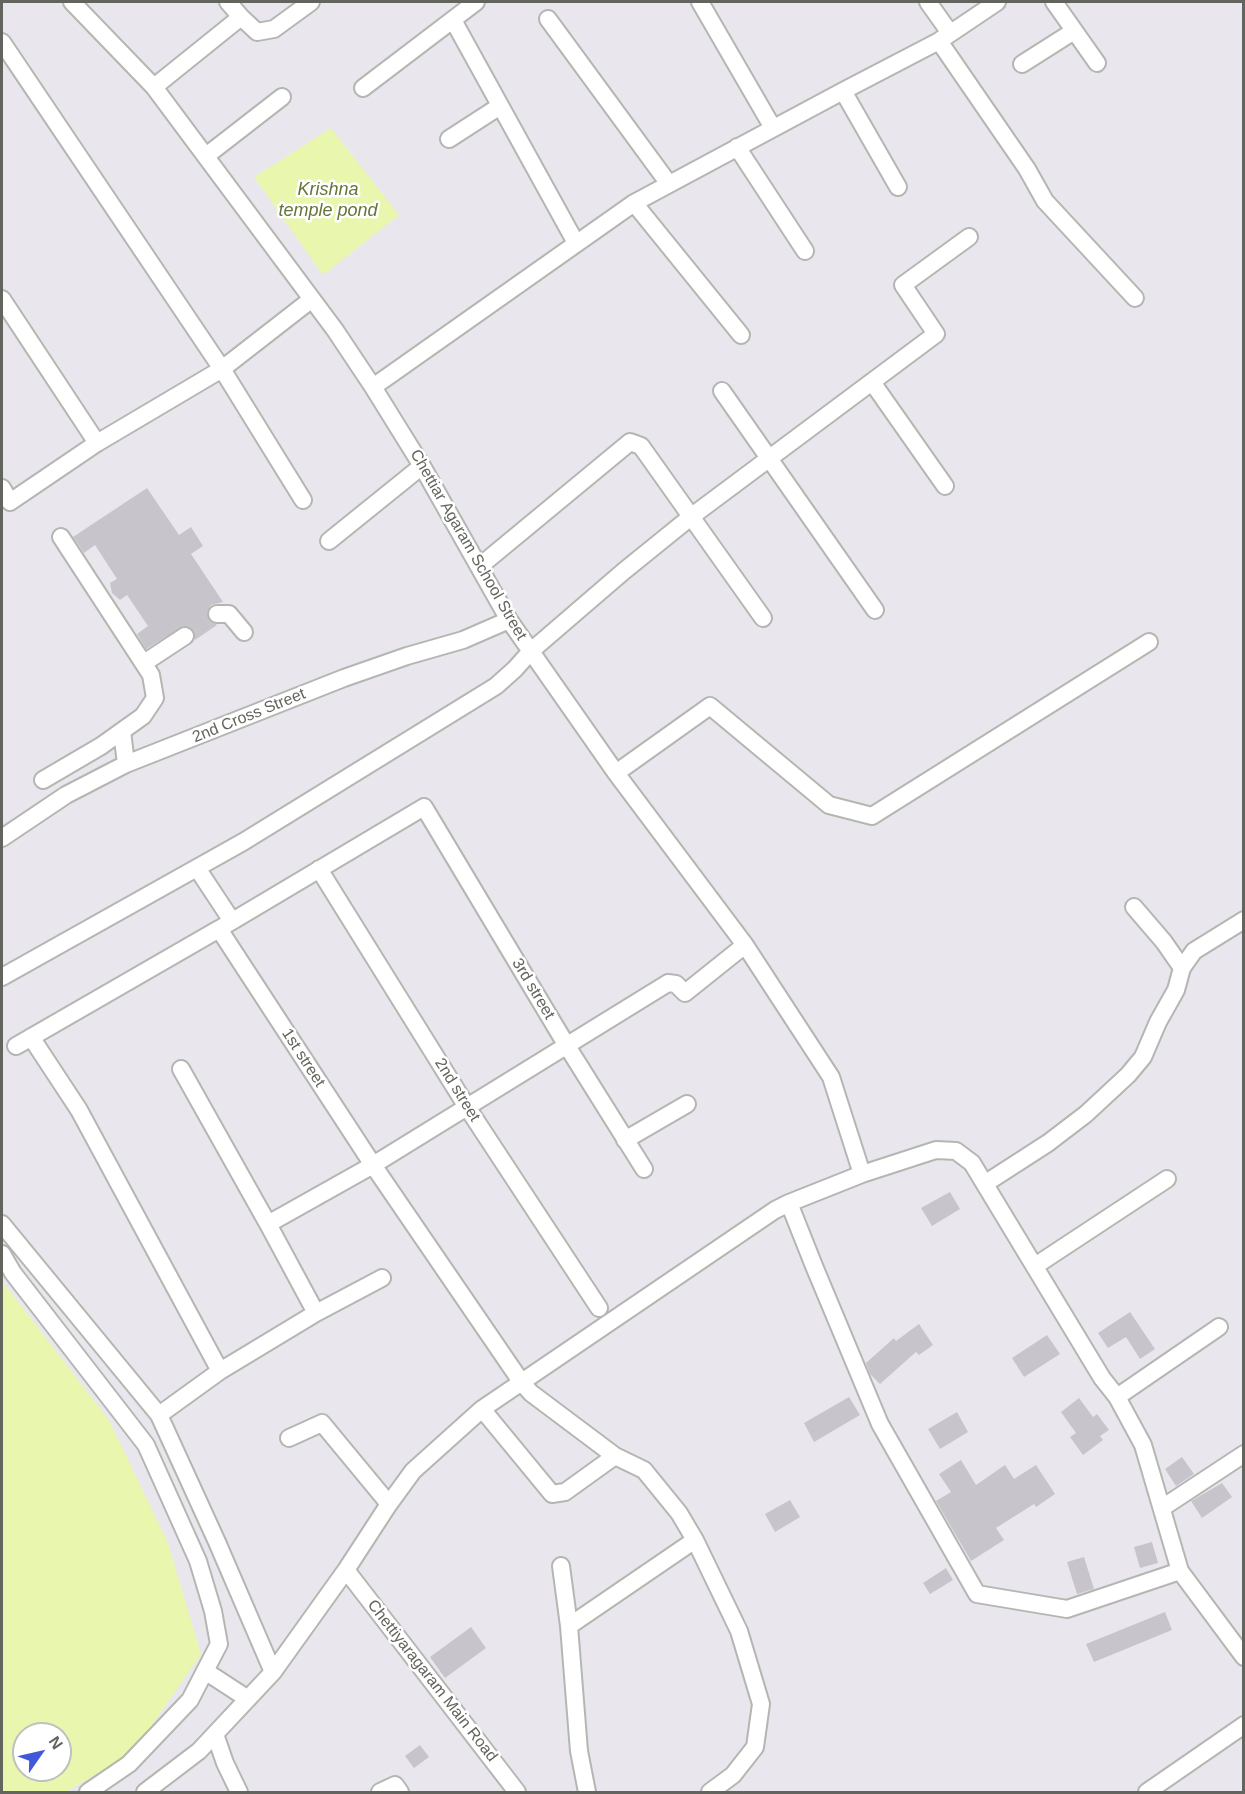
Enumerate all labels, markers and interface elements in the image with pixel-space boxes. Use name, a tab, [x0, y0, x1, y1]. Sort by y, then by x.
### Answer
water label: Krishna temple pond	[278, 179, 378, 222]
street label: Chettiar Agaram School Street	[405, 446, 531, 644]
street label: 2nd Cross Street	[190, 685, 308, 747]
street label: 3rd street	[507, 955, 559, 1023]
street label: 1st street	[277, 1025, 329, 1091]
street label: 2nd street	[430, 1055, 484, 1125]
street label: Chettiyaragaram Main Road	[363, 1596, 501, 1766]
north arrow	[12, 1722, 72, 1782]
text: N	[45, 1733, 66, 1752]

